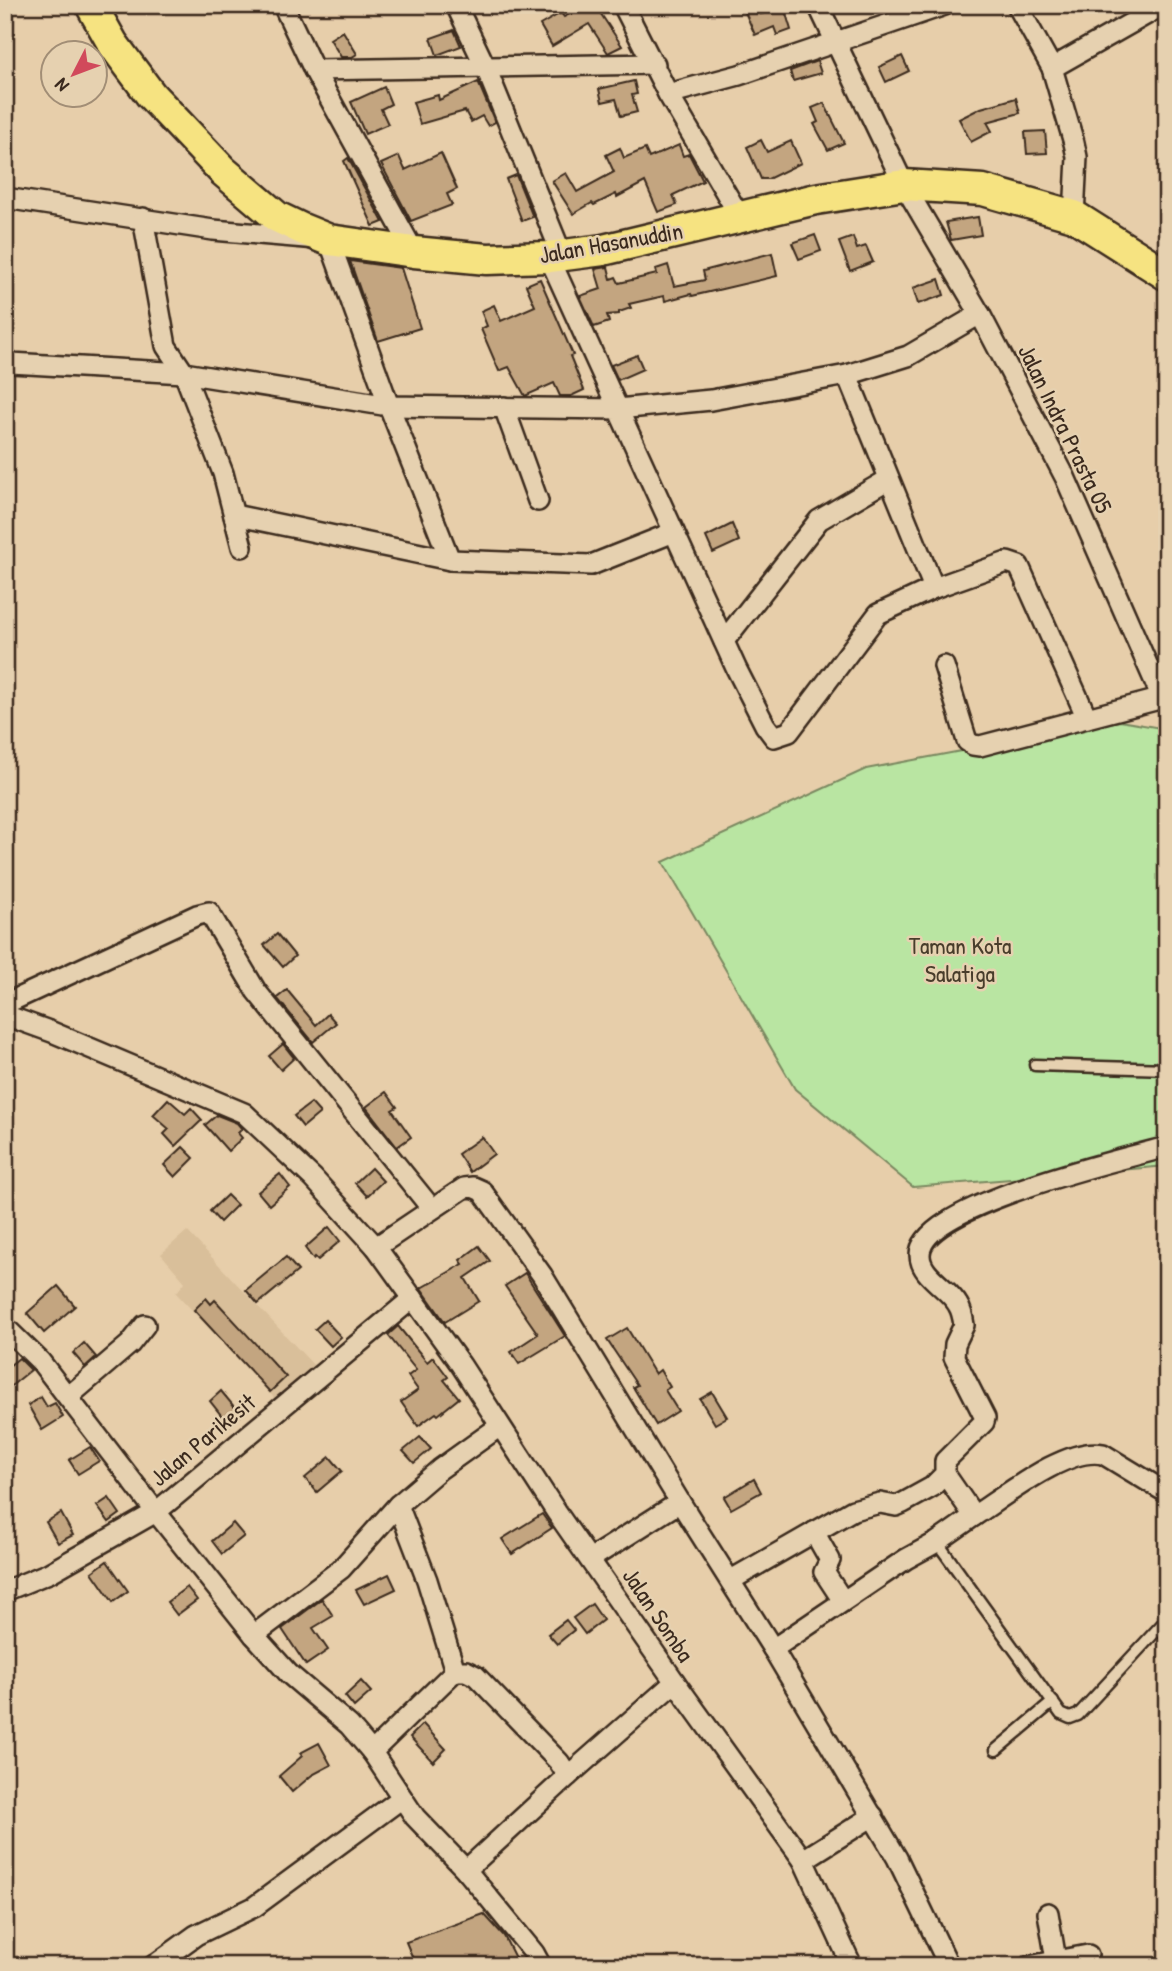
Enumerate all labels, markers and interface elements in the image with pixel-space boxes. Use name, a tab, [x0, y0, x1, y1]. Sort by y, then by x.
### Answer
north arrow	[38, 38, 108, 108]
text: N	[48, 73, 74, 98]
street label: Jalan Hasanuddin	[537, 214, 685, 270]
street label: Jalan Indra Prasta 05	[1011, 339, 1121, 518]
park label: Taman Kota Salatiga	[909, 929, 1011, 989]
street label: Jalan Parikesit	[143, 1385, 262, 1493]
street label: Jalan Somba	[616, 1561, 702, 1668]

